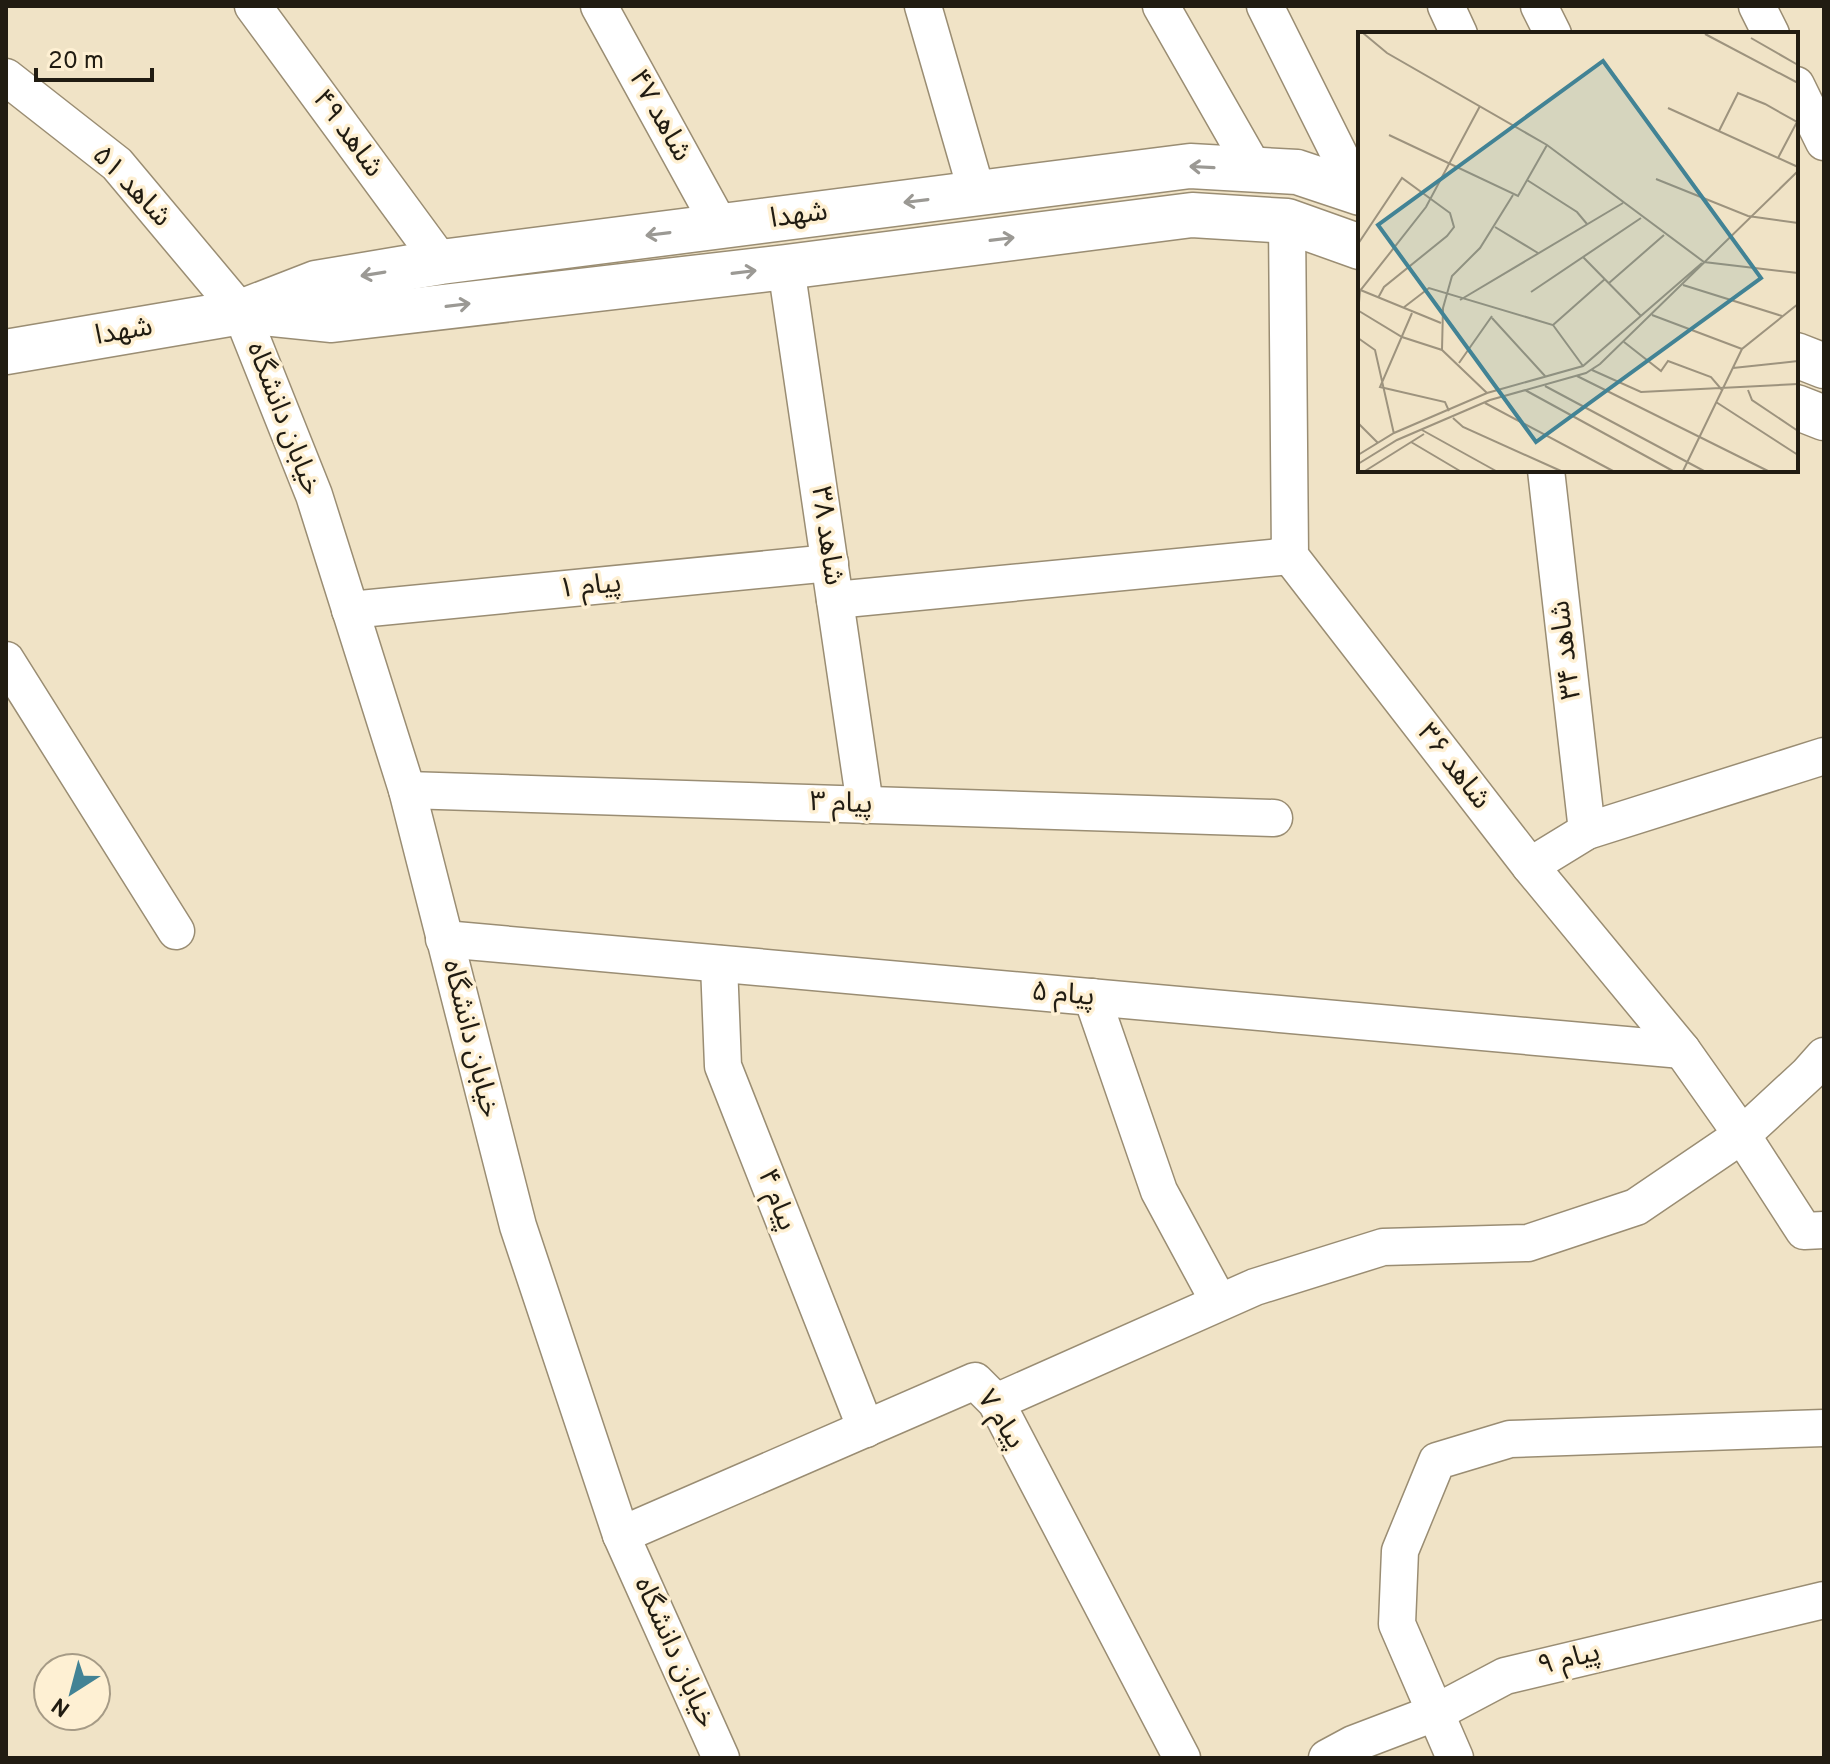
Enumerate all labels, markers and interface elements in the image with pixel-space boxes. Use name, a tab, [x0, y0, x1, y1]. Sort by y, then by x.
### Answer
scale bar	[36, 32, 152, 82]
inset map	[1358, 32, 1798, 472]
text: 20 m	[48, 47, 104, 77]
street label: شاهد ۴۷	[619, 64, 699, 168]
street label: شاهد ۴۹	[303, 83, 391, 185]
street label: شاهد ۵۱	[83, 139, 179, 235]
one-way arrow	[1189, 159, 1216, 174]
street label: شهدا	[768, 194, 830, 238]
one-way arrow	[904, 194, 929, 209]
one-way arrow	[646, 227, 671, 242]
one-way arrow	[989, 231, 1014, 246]
one-way arrow	[730, 265, 757, 280]
one-way arrow	[361, 267, 386, 282]
one-way arrow	[444, 298, 471, 313]
street label: شهدا	[92, 309, 156, 355]
street label: خیابان دانشگاه	[237, 337, 329, 501]
street label: شاهد ۳۸	[801, 484, 851, 588]
street label: پیام ۱	[557, 566, 623, 608]
street label: شاهد ۳۴	[1543, 598, 1591, 702]
street label: شاهد ۳۶	[1408, 717, 1498, 817]
street label: پیام ۳	[809, 785, 873, 823]
street label: خیابان دانشگاه	[433, 956, 507, 1122]
street label: پیام ۵	[1030, 974, 1096, 1016]
street label: پیام ۴	[748, 1164, 804, 1236]
street label: پیام ۷	[968, 1384, 1032, 1456]
street label: خیابان دانشگاه	[625, 1572, 723, 1734]
street label: پیام ۹	[1534, 1635, 1604, 1685]
north arrow	[32, 1652, 112, 1732]
text: N	[47, 1691, 76, 1722]

